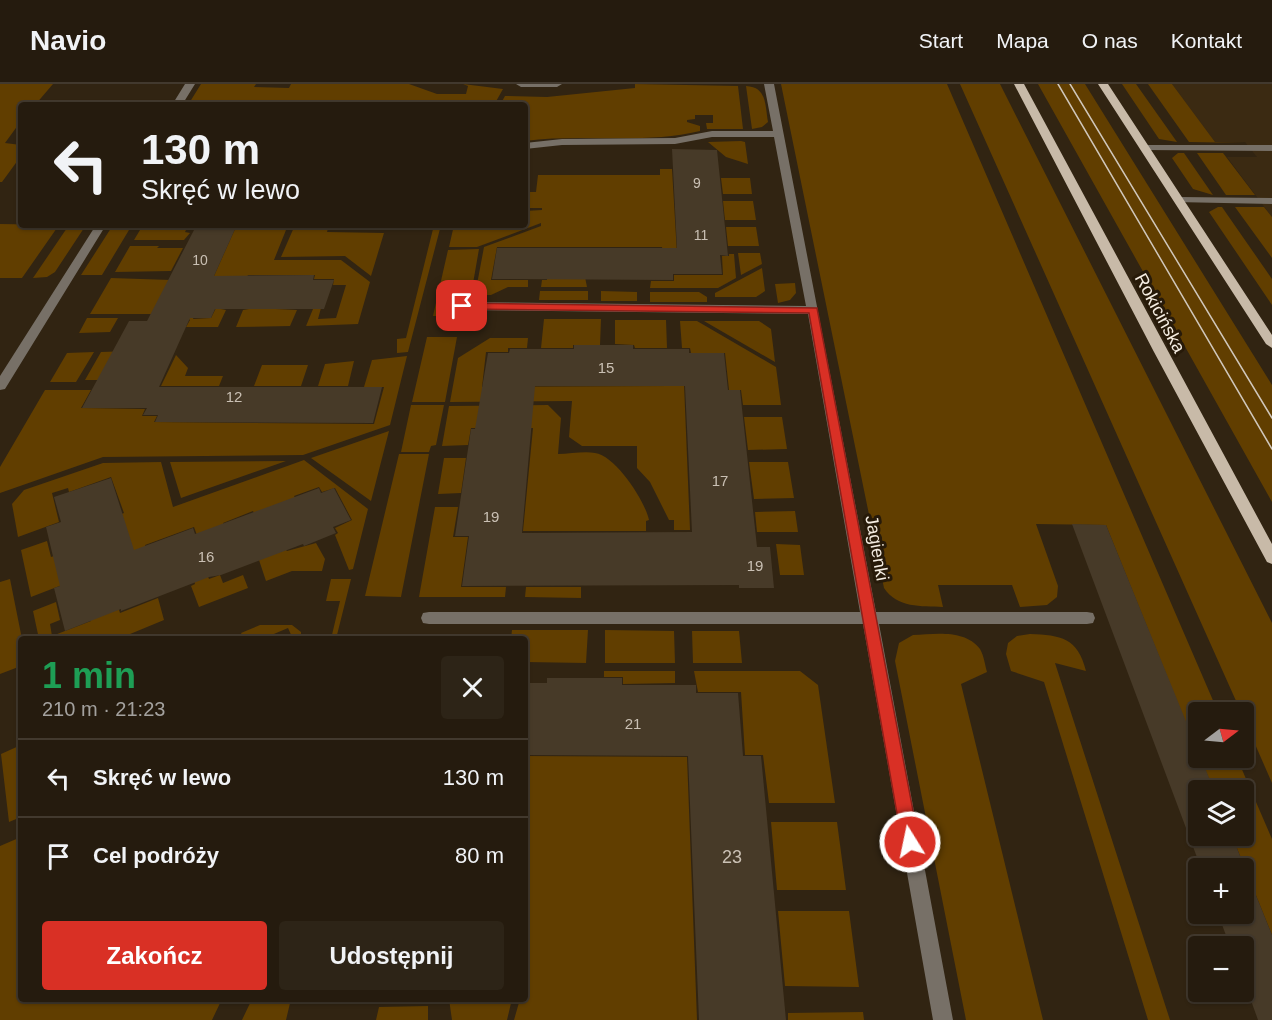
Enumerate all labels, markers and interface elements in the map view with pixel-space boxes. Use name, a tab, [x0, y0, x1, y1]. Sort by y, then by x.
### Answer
text: Navio	[30, 25, 106, 56]
text: Start	[919, 29, 963, 52]
text: Mapa	[996, 29, 1049, 52]
text: O nas	[1082, 29, 1138, 52]
text: Kontakt	[1171, 29, 1242, 52]
icon: left	[42, 126, 120, 204]
text: 130 m	[141, 126, 260, 173]
text: Skręć w lewo	[141, 175, 300, 205]
house number: 9	[693, 175, 701, 191]
house number: 11	[694, 227, 708, 243]
house number: 10	[192, 252, 208, 268]
street label: Rokicińska	[1131, 270, 1190, 357]
pin	[436, 280, 487, 331]
icon: arrive	[445, 289, 478, 322]
house number: 15	[598, 359, 614, 376]
house number: 12	[226, 388, 242, 405]
house number: 17	[712, 472, 728, 489]
house number: 19	[483, 508, 499, 525]
street label: Jagienki	[861, 514, 893, 582]
house number: 16	[198, 548, 214, 565]
house number: 19	[747, 557, 763, 574]
text: 1 min	[42, 655, 136, 696]
button: close	[441, 656, 504, 719]
text: 210 m · 21:23	[42, 698, 165, 720]
north arrow	[1188, 702, 1254, 768]
map controls	[1188, 702, 1254, 1002]
house number: 21	[625, 715, 641, 732]
icon: left	[42, 762, 75, 795]
text: Skręć w lewo	[93, 765, 231, 790]
text: 130 m	[443, 765, 504, 790]
button: layers	[1188, 780, 1254, 846]
position arrow	[878, 810, 942, 874]
icon: arrive	[42, 840, 75, 873]
text: Cel podróży	[93, 843, 219, 868]
text: 80 m	[455, 843, 504, 868]
house number: 23	[722, 847, 742, 867]
button: +	[1188, 858, 1254, 924]
button: Zakończ	[42, 921, 267, 990]
button: Udostępnij	[279, 921, 504, 990]
button: −	[1188, 936, 1254, 1002]

